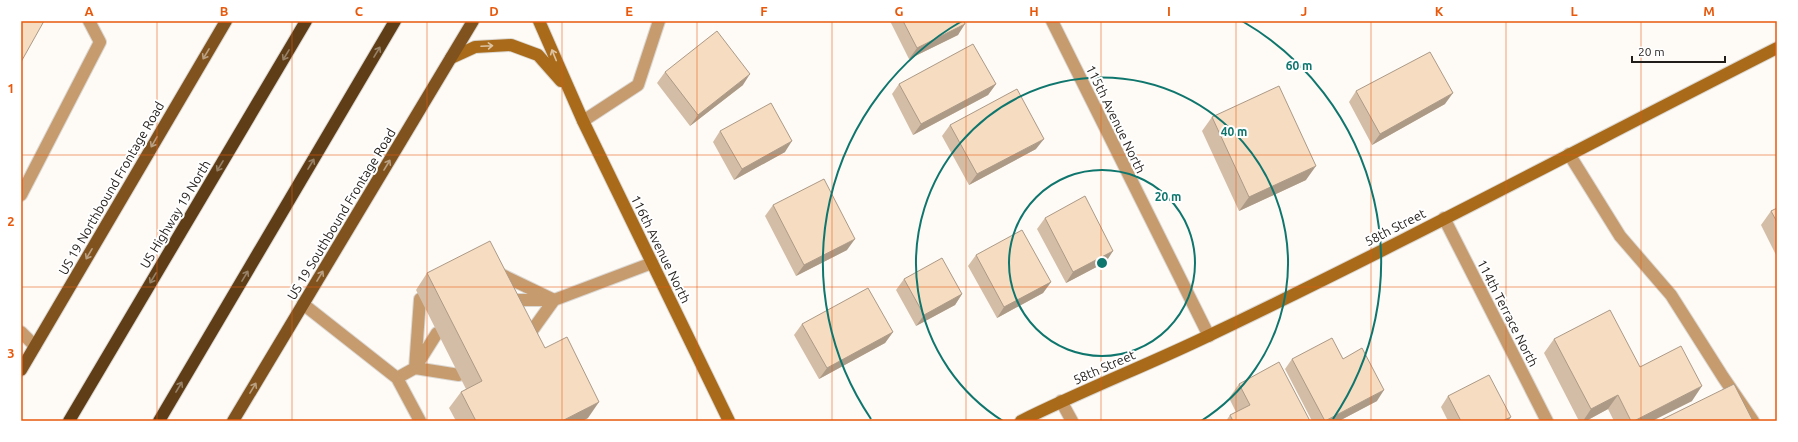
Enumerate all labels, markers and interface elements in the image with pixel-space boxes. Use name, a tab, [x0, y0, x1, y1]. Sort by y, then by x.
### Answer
text: A	[84, 4, 94, 18]
text: B	[220, 4, 229, 18]
text: C	[355, 4, 364, 18]
text: D	[489, 4, 499, 18]
text: E	[625, 4, 633, 18]
text: F	[760, 4, 768, 18]
text: G	[895, 4, 904, 18]
text: H	[1029, 4, 1039, 18]
text: I	[1167, 4, 1171, 18]
text: J	[1301, 4, 1307, 18]
text: K	[1435, 4, 1444, 18]
text: L	[1570, 4, 1578, 18]
text: M	[1703, 4, 1715, 18]
scale bar	[1632, 38, 1725, 64]
one-way arrow	[480, 43, 493, 50]
text: 20 m	[1638, 45, 1665, 58]
one-way arrow	[374, 46, 382, 58]
one-way arrow	[201, 48, 209, 60]
one-way arrow	[282, 49, 290, 61]
one-way arrow	[549, 50, 557, 62]
text: 60 m	[1286, 59, 1312, 72]
street label: 115th Avenue North	[1084, 63, 1148, 175]
text: 1	[7, 81, 15, 95]
street label: US 19 Northbound Frontage Road	[56, 99, 166, 277]
text: 40 m	[1221, 125, 1247, 138]
street label: US 19 Southbound Frontage Road	[284, 126, 398, 302]
one-way arrow	[150, 136, 158, 148]
street label: US Highway 19 North	[137, 157, 213, 271]
one-way arrow	[307, 159, 315, 170]
one-way arrow	[383, 159, 391, 171]
one-way arrow	[215, 160, 223, 172]
text: 20 m	[1155, 190, 1181, 203]
street label: 116th Avenue North	[629, 193, 693, 305]
street label: 58th Street	[1362, 206, 1428, 248]
text: 2	[7, 214, 15, 228]
one-way arrow	[84, 248, 92, 260]
centre of rings	[1095, 256, 1109, 270]
street label: 114th Terrace North	[1475, 257, 1541, 369]
one-way arrow	[241, 270, 249, 282]
one-way arrow	[316, 271, 324, 282]
one-way arrow	[149, 272, 157, 284]
text: 3	[7, 346, 15, 360]
street label: 58th Street	[1071, 347, 1137, 387]
one-way arrow	[175, 381, 183, 393]
one-way arrow	[249, 383, 257, 394]

